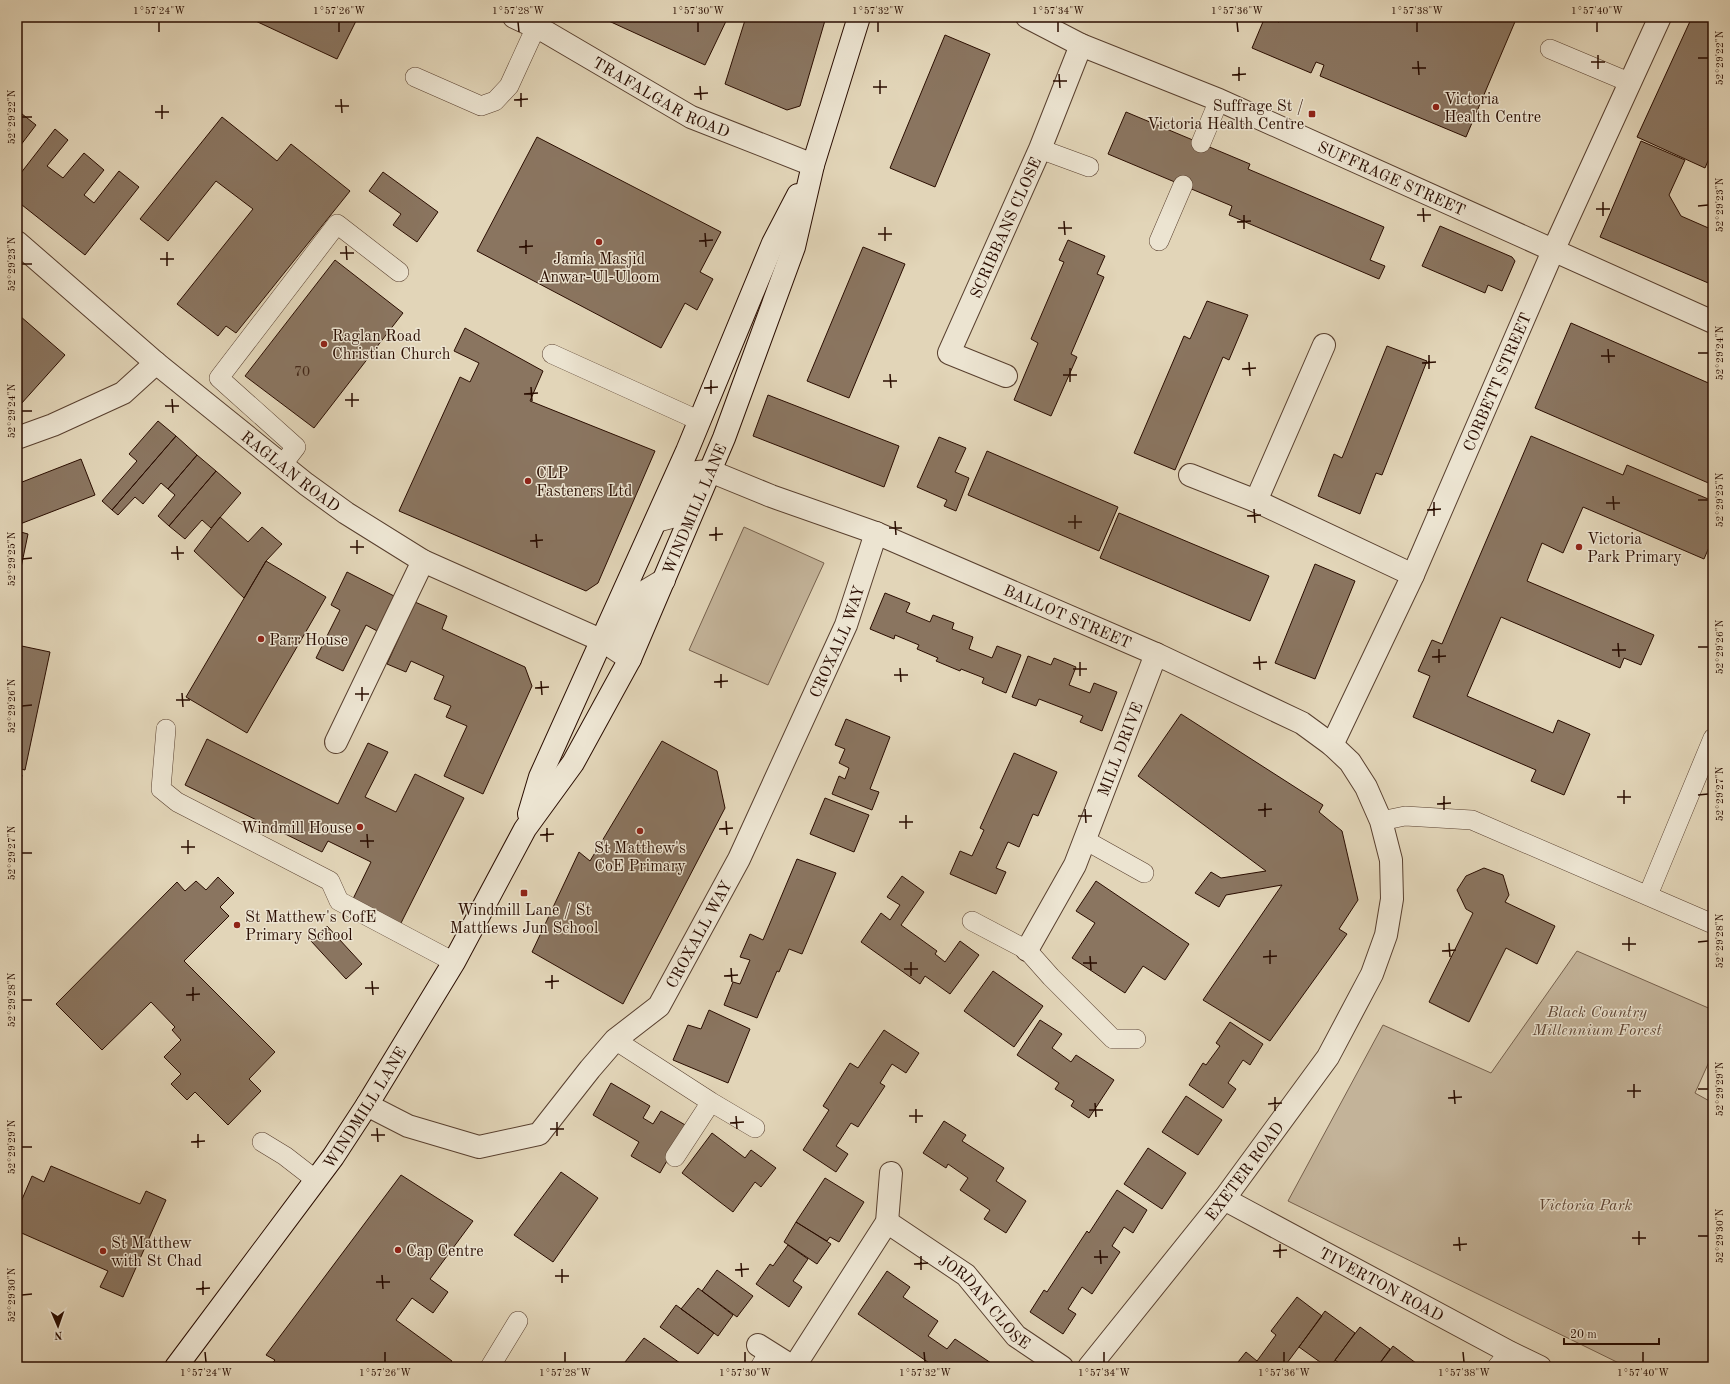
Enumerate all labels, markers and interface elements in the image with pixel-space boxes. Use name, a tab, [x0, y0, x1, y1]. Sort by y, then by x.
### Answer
text: 1°57'24"W	[133, 6, 185, 16]
text: 1°57'26"W	[313, 6, 365, 16]
text: 1°57'28"W	[492, 6, 544, 16]
text: 1°57'30"W	[672, 6, 724, 16]
text: 1°57'32"W	[852, 6, 904, 16]
text: 1°57'34"W	[1032, 6, 1084, 16]
text: 1°57'36"W	[1211, 6, 1263, 16]
text: 1°57'38"W	[1391, 6, 1443, 16]
text: 1°57'40"W	[1571, 6, 1623, 16]
text: 52°29'22"N	[1715, 30, 1725, 85]
street label: TRAFALGAR ROAD	[589, 55, 732, 141]
text: 52°29'22"N	[7, 89, 17, 144]
place label: Victoria Health Centre	[1444, 92, 1541, 126]
place label: Suffrage St / Victoria Health Centre	[1147, 99, 1304, 133]
marker: Victoria Health Centre	[1431, 102, 1441, 112]
marker: Suffrage St / Victoria Health Centre	[1307, 109, 1317, 119]
street label: SUFFRAGE STREET	[1315, 139, 1467, 220]
street label: SCRIBBANS CLOSE	[968, 155, 1045, 301]
text: 52°29'23"N	[1715, 177, 1725, 232]
text: 52°29'23"N	[7, 236, 17, 291]
marker: Jamia Masjid Anwar-Ul-Uloom	[594, 237, 604, 247]
place label: Jamia Masjid Anwar-Ul-Uloom	[538, 252, 660, 286]
street label: CORBETT STREET	[1461, 311, 1535, 454]
text: 52°29'24"N	[1715, 325, 1725, 380]
place label: Raglan Road Christian Church	[332, 329, 451, 363]
marker: Raglan Road Christian Church	[319, 339, 329, 349]
house number: 70	[294, 365, 310, 379]
text: 52°29'24"N	[7, 383, 17, 438]
street label: RAGLAN ROAD	[237, 429, 342, 516]
street label: WINDMILL LANE	[661, 442, 731, 577]
place label: CLP Fasteners Ltd	[536, 466, 632, 500]
text: 52°29'25"N	[1715, 472, 1725, 527]
marker: CLP Fasteners Ltd	[523, 476, 533, 486]
text: 52°29'25"N	[7, 531, 17, 586]
place label: Victoria Park Primary	[1587, 532, 1682, 566]
marker: Victoria Park Primary	[1574, 542, 1584, 552]
street label: BALLOT STREET	[1001, 583, 1133, 652]
street label: CROXALL WAY	[808, 584, 868, 701]
text: 52°29'26"N	[1715, 619, 1725, 674]
place label: Parr House	[269, 633, 348, 649]
marker: Parr House	[256, 634, 266, 644]
text: 52°29'26"N	[7, 678, 17, 733]
street label: MILL DRIVE	[1096, 700, 1147, 799]
text: 52°29'27"N	[1715, 766, 1725, 821]
place label: Windmill House	[241, 821, 352, 837]
marker: Windmill House	[355, 822, 365, 832]
text: 52°29'27"N	[7, 825, 17, 880]
marker: St Matthew's CoE Primary	[635, 826, 645, 836]
place label: St Matthew's CoE Primary	[594, 841, 686, 875]
street label: CROXALL WAY	[664, 878, 736, 991]
marker: Windmill Lane / St Matthews Jun School	[519, 888, 529, 898]
place label: Windmill Lane / St Matthews Jun School	[450, 903, 598, 937]
place label: St Matthew's CofE Primary School	[245, 910, 376, 944]
text: 52°29'28"N	[1715, 913, 1725, 968]
marker: St Matthew's CofE Primary School	[232, 920, 242, 930]
text: 52°29'28"N	[7, 972, 17, 1027]
park label: Black Country Millennium Forest	[1531, 1005, 1662, 1039]
street label: WINDMILL LANE	[321, 1045, 410, 1172]
text: 52°29'29"N	[1715, 1061, 1725, 1116]
text: 52°29'29"N	[7, 1119, 17, 1174]
street label: EXETER ROAD	[1203, 1120, 1288, 1224]
park label: Victoria Park	[1538, 1198, 1632, 1214]
text: 52°29'30"N	[1715, 1208, 1725, 1263]
place label: St Matthew with St Chad	[111, 1236, 202, 1270]
place label: Cap Centre	[406, 1244, 484, 1260]
marker: Cap Centre	[393, 1245, 403, 1255]
marker: St Matthew with St Chad	[98, 1246, 108, 1256]
street label: TIVERTON ROAD	[1316, 1246, 1446, 1325]
street label: JORDAN CLOSE	[935, 1253, 1032, 1353]
text: 52°29'30"N	[7, 1267, 17, 1322]
north arrow	[38, 1306, 78, 1346]
scale bar	[1564, 1320, 1659, 1346]
text: N	[53, 1329, 63, 1340]
text: 20 m	[1570, 1329, 1597, 1341]
text: 1°57'24"W	[180, 1368, 232, 1378]
text: 1°57'26"W	[359, 1368, 411, 1378]
text: 1°57'28"W	[539, 1368, 591, 1378]
text: 1°57'30"W	[719, 1368, 771, 1378]
text: 1°57'32"W	[899, 1368, 951, 1378]
text: 1°57'34"W	[1078, 1368, 1130, 1378]
text: 1°57'36"W	[1258, 1368, 1310, 1378]
text: 1°57'38"W	[1438, 1368, 1490, 1378]
text: 1°57'40"W	[1617, 1368, 1669, 1378]

